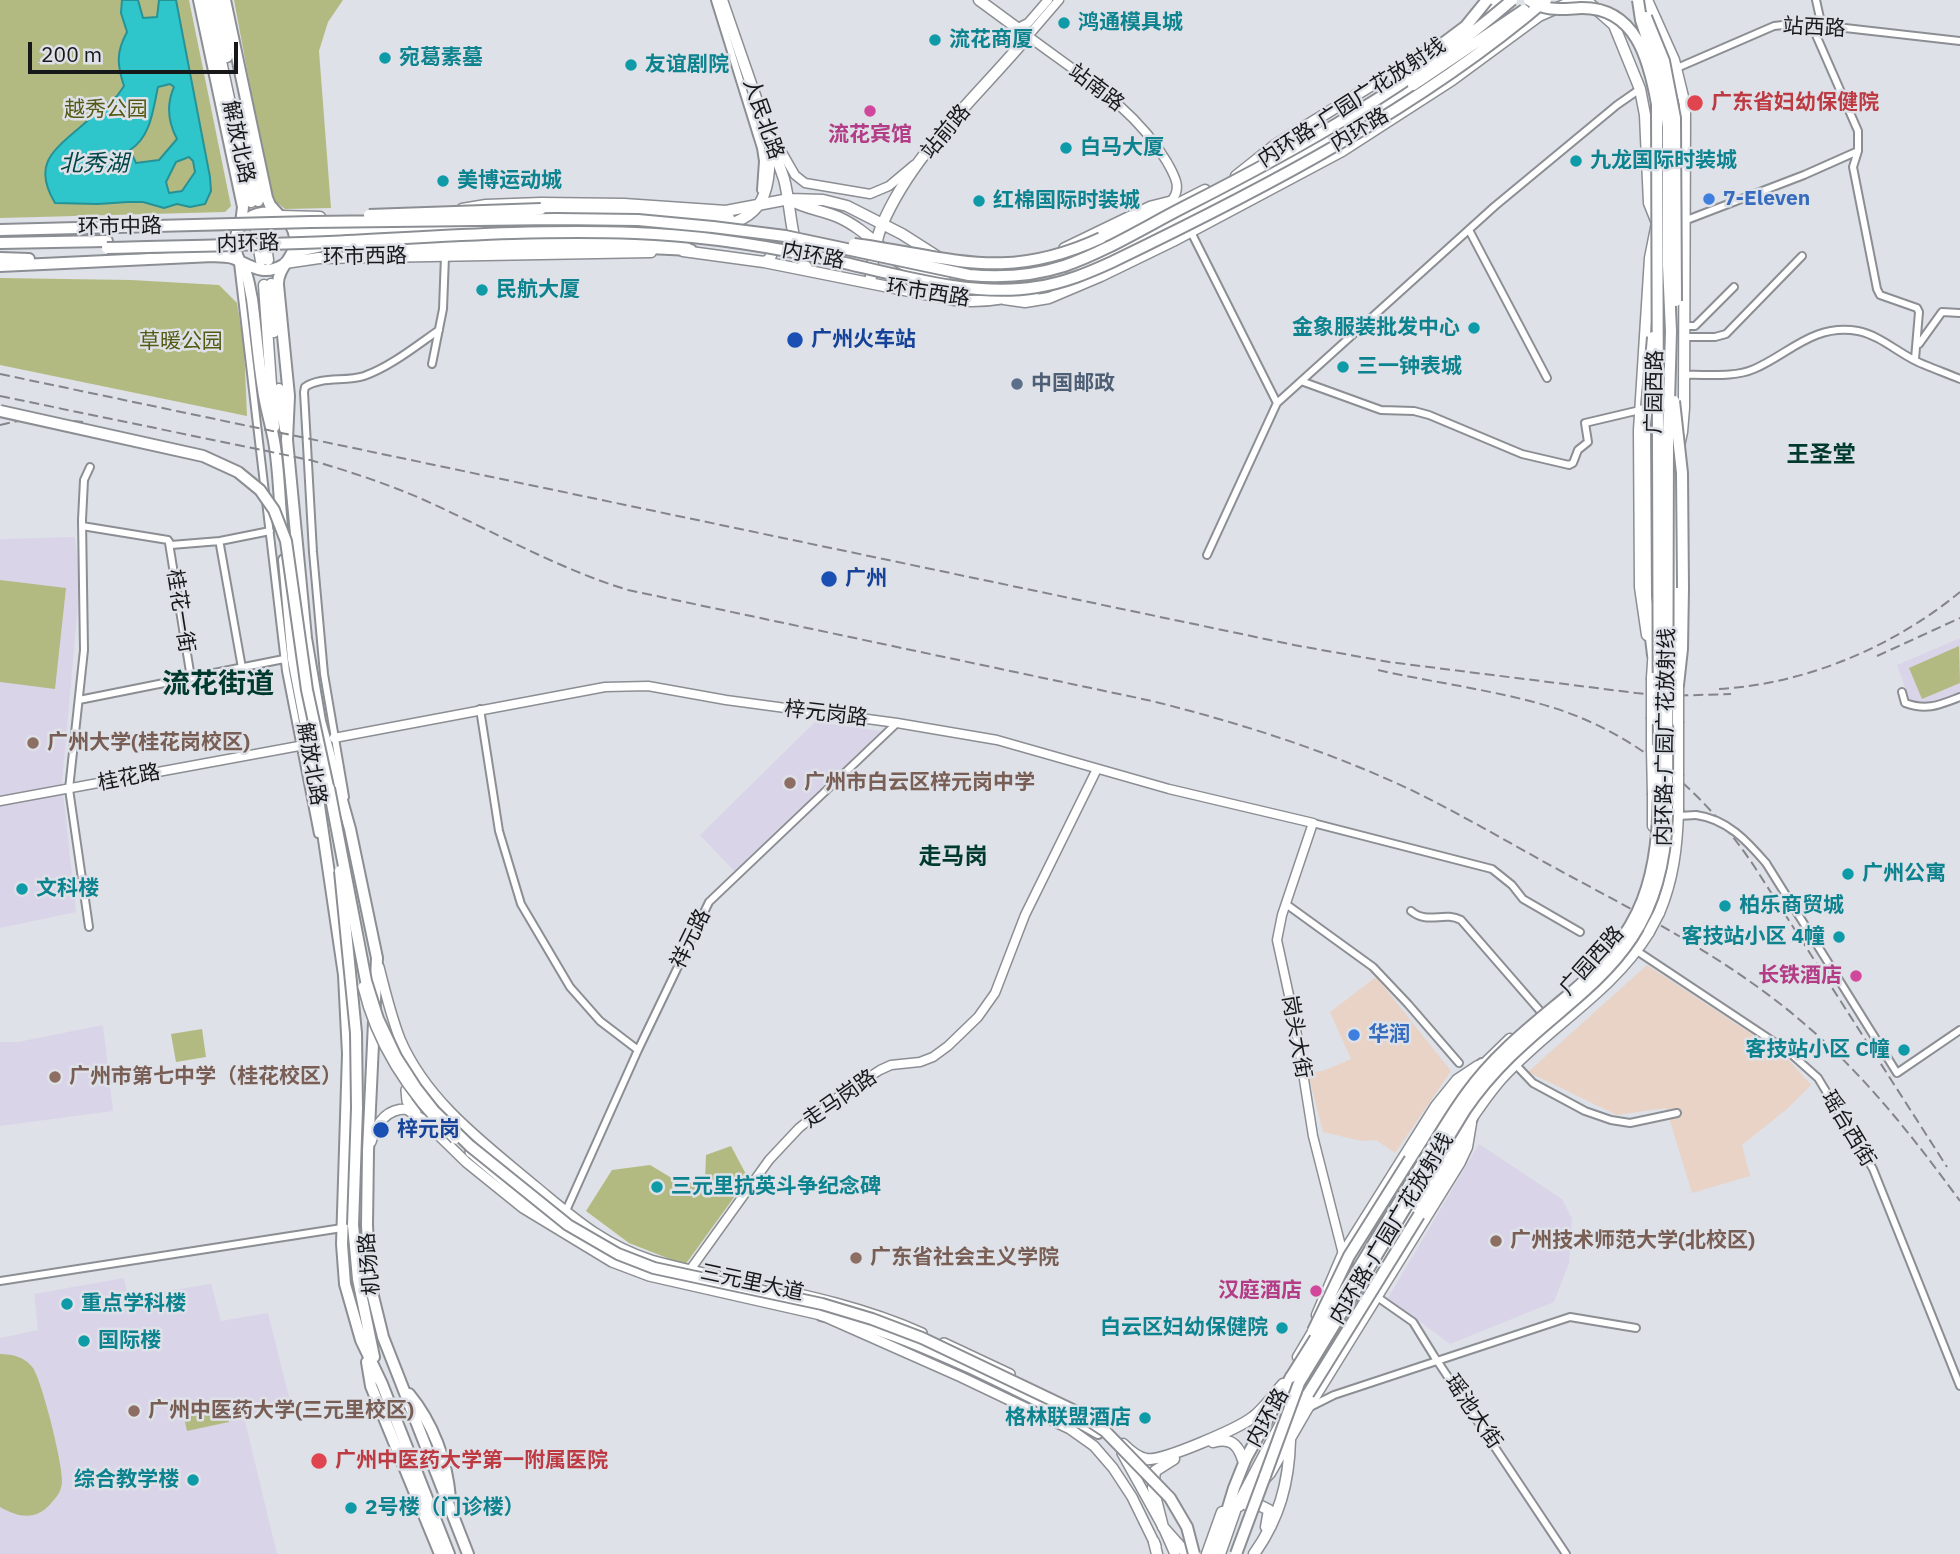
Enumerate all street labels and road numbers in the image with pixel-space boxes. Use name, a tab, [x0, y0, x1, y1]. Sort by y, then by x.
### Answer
street label: 站西路	[1782, 14, 1846, 42]
street label: 内环路-广园广花放射线	[1254, 33, 1450, 173]
street label: 站南路	[1063, 59, 1129, 117]
street label: 人民北路	[737, 75, 789, 163]
street label: 解放北路	[217, 98, 259, 186]
street label: 站前路	[916, 100, 976, 164]
street label: 内环路	[1327, 103, 1393, 157]
street label: 环市中路	[78, 214, 162, 240]
street label: 内环路	[216, 230, 280, 258]
street label: 内环路	[780, 238, 846, 274]
street label: 环市西路	[323, 244, 407, 270]
street label: 环市西路	[885, 274, 971, 312]
street label: 广园西路	[1642, 350, 1668, 434]
street label: 桂花一街	[161, 568, 199, 654]
street label: 内环路-广园广花放射线	[1651, 628, 1681, 846]
street label: 梓元岗路	[783, 696, 869, 732]
street label: 解放北路	[291, 720, 331, 808]
street label: 桂花路	[96, 760, 162, 796]
street label: 祥元路	[666, 905, 716, 973]
street label: 广园西路	[1555, 921, 1629, 1001]
street label: 岗头大街	[1276, 993, 1316, 1081]
street label: 走马岗路	[798, 1065, 882, 1133]
street label: 瑶台西街	[1816, 1087, 1880, 1171]
street label: 内环路-广园广花放射线	[1325, 1129, 1459, 1329]
street label: 机场路	[355, 1232, 385, 1296]
street label: 三元里大道	[698, 1260, 806, 1306]
street label: 瑶池大街	[1439, 1370, 1507, 1454]
street label: 内环路	[1242, 1384, 1294, 1452]

